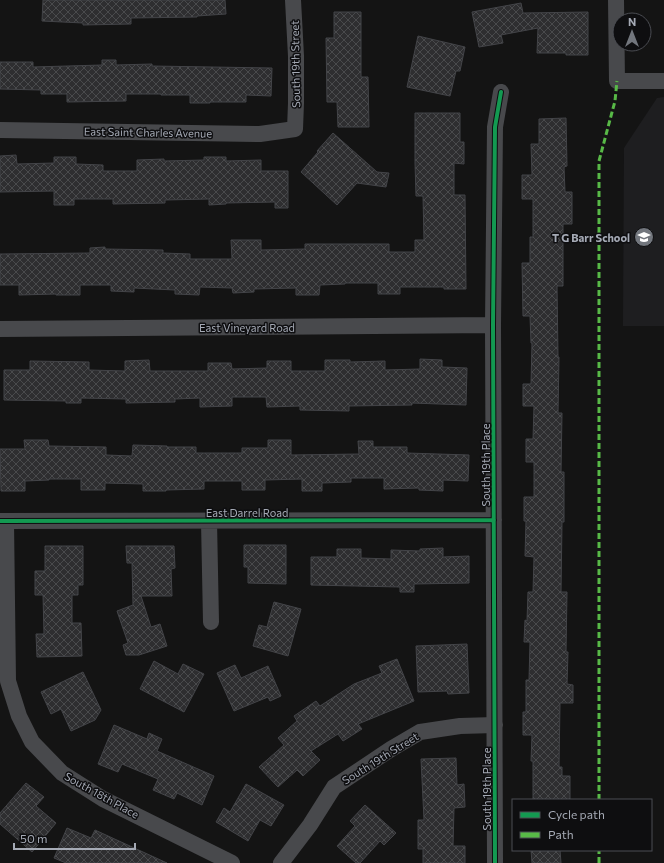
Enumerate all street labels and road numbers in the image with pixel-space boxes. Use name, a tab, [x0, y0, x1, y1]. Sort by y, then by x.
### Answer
street label: South 19th Street	[288, 20, 302, 108]
street label: East Saint Charles Avenue	[84, 124, 212, 140]
street label: East Vineyard Road	[199, 321, 295, 334]
street label: South 19th Place	[479, 423, 492, 507]
street label: East Darrel Road	[206, 506, 288, 519]
street label: South 19th Street	[339, 729, 421, 787]
street label: South 19th Place	[480, 747, 493, 831]
street label: South 18th Place	[63, 769, 142, 821]

